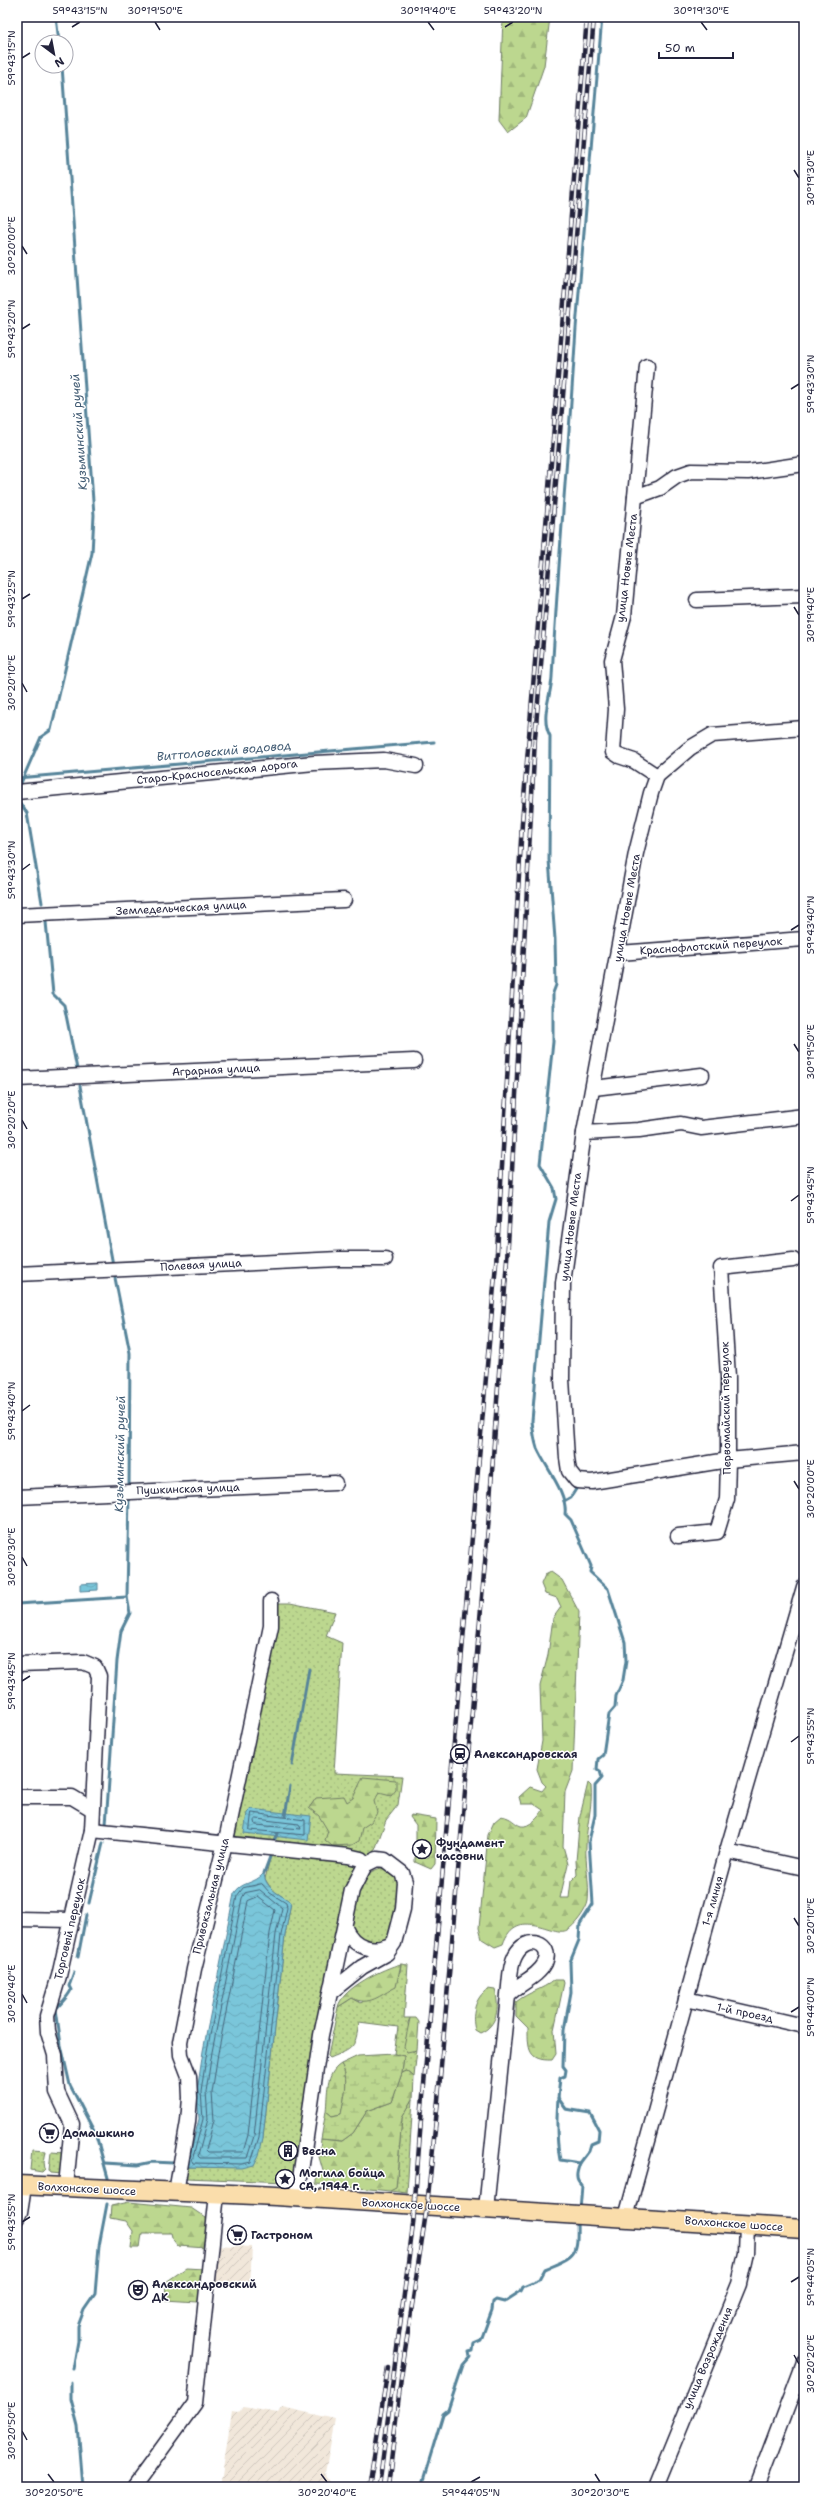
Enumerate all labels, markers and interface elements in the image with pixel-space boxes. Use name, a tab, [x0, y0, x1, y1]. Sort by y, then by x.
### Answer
text: 59°43'15"N	[52, 4, 108, 17]
text: 30°19'50"E	[127, 4, 183, 17]
text: 30°19'40"E	[400, 4, 456, 17]
text: 59°43'20"N	[484, 4, 542, 17]
text: 30°19'30"E	[673, 4, 729, 17]
text: 59°43'15"N	[5, 30, 18, 86]
north arrow	[34, 34, 74, 74]
scale bar	[659, 34, 733, 60]
text: 50 m	[665, 40, 695, 56]
text: N	[51, 53, 67, 71]
text: 30°19'30"E	[804, 150, 817, 206]
text: 30°20'00"E	[5, 216, 18, 276]
text: 59°43'20"N	[5, 300, 18, 358]
text: 59°43'30"N	[804, 355, 817, 413]
water label: Кузьминский ручей	[67, 373, 91, 491]
street label: улица Новые Места	[613, 513, 641, 623]
text: 59°43'25"N	[5, 570, 18, 628]
text: 30°19'40"E	[804, 587, 817, 643]
text: 30°20'10"E	[5, 655, 18, 711]
water label: Виттоловский водовод	[156, 737, 292, 765]
street label: Старо-Красносельская дорога	[136, 756, 298, 788]
text: 59°43'30"N	[5, 841, 18, 899]
street label: улица Новые Места	[610, 853, 644, 963]
text: 59°43'40"N	[804, 896, 817, 954]
street label: Земледельческая улица	[115, 897, 247, 919]
street label: Краснофлотский переулок	[639, 934, 783, 958]
text: 30°19'50"E	[804, 1024, 817, 1080]
street label: Аграрная улица	[172, 1060, 261, 1080]
text: 30°20'20"E	[5, 1090, 18, 1150]
text: 59°43'45"N	[804, 1166, 817, 1224]
street label: улица Новые Места	[557, 1172, 585, 1282]
street label: Полевая улица	[160, 1255, 242, 1275]
street label: Первомайский переулок	[717, 1341, 735, 1475]
text: 59°43'40"N	[5, 1382, 18, 1440]
water label: Кузьминский ручей	[111, 1395, 129, 1513]
text: 30°20'00"E	[804, 1459, 817, 1519]
street label: Пушкинская улица	[136, 1480, 240, 1498]
text: 30°20'30"E	[5, 1527, 18, 1587]
text: 59°43'45"N	[5, 1652, 18, 1710]
text: 59°43'55"N	[804, 1708, 817, 1764]
station icon: Александровская	[449, 1743, 471, 1765]
place label: Александровская	[474, 1747, 578, 1762]
street label: Привокзальная улица	[189, 1836, 233, 1956]
place label: Фундамент часовни	[436, 1836, 505, 1864]
place icon: Фундамент часовни	[411, 1838, 433, 1860]
street label: 1-я линия	[699, 1874, 727, 1928]
street label: Торговый переулок	[51, 1877, 89, 1981]
text: 30°20'10"E	[804, 1898, 817, 1954]
text: 30°20'40"E	[5, 1964, 18, 2024]
text: 59°44'00"N	[804, 1977, 817, 2037]
street label: 1-й проезд	[715, 2000, 775, 2026]
supermarket icon: Домашкино	[38, 2122, 60, 2144]
place label: Домашкино	[63, 2126, 134, 2141]
building icon: Весна	[277, 2140, 299, 2162]
place label: Весна	[302, 2144, 336, 2159]
place label: Могила бойца СА, 1944 г.	[299, 2166, 385, 2194]
place icon: Могила бойца СА, 1944 г.	[274, 2168, 296, 2190]
street label: Волхонское шоссе	[37, 2179, 137, 2199]
text: 59°43'55"N	[5, 2194, 18, 2250]
street label: Волхонское шоссе	[361, 2195, 461, 2215]
street label: Волхонское шоссе	[684, 2213, 784, 2235]
supermarket icon: Гастроном	[226, 2224, 248, 2246]
place label: Гастроном	[251, 2228, 313, 2243]
text: 59°44'05"N	[804, 2248, 817, 2306]
place label: Александровский ДК	[152, 2277, 257, 2305]
theatre icon: Александровский ДК	[127, 2279, 149, 2301]
street label: улица Возрождения	[680, 2305, 736, 2411]
text: 30°20'20"E	[804, 2334, 817, 2394]
text: 30°20'50"E	[5, 2402, 18, 2460]
text: 30°20'50"E	[25, 2486, 83, 2499]
text: 30°20'40"E	[297, 2486, 357, 2499]
text: 59°44'05"N	[442, 2486, 500, 2499]
text: 30°20'30"E	[570, 2486, 630, 2499]

